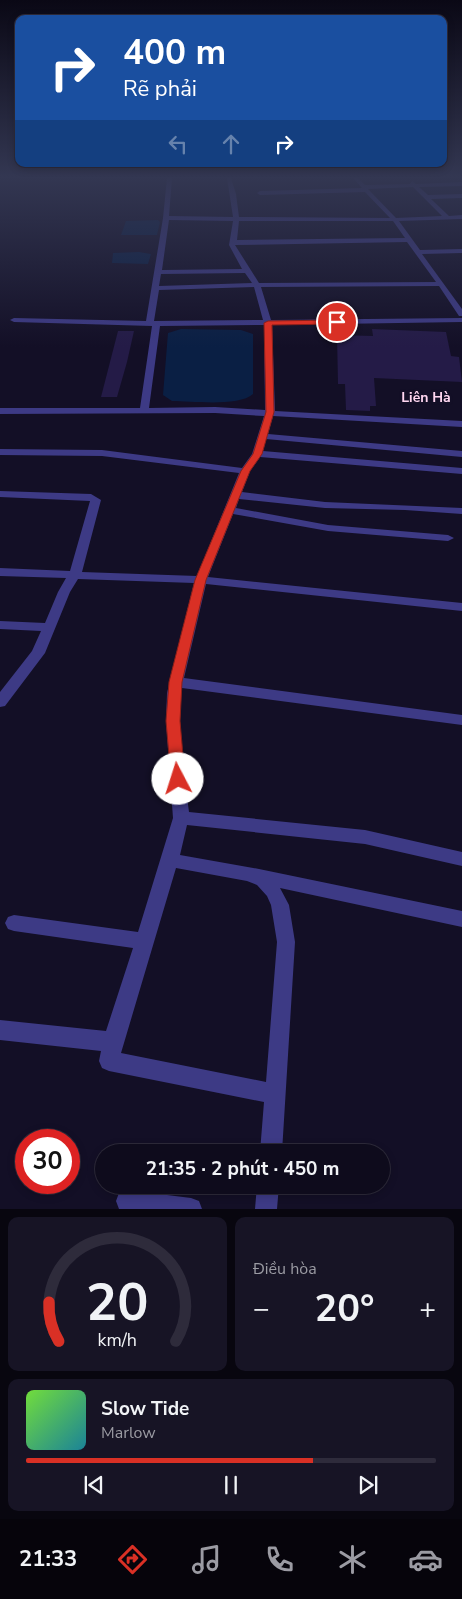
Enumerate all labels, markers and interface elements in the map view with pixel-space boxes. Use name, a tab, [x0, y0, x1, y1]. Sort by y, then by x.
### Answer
text: 400 m	[123, 29, 226, 76]
icon: right	[40, 35, 105, 100]
text: Rẽ phải	[123, 74, 197, 104]
icon: left	[164, 130, 192, 158]
icon: ahead	[217, 130, 245, 158]
icon: right	[270, 130, 298, 158]
pin	[316, 301, 358, 343]
icon: arrive	[323, 308, 351, 336]
district label: Liên Hà	[401, 388, 451, 407]
position arrow	[151, 752, 203, 804]
speed limit sign: 30	[15, 1129, 80, 1194]
text: 21:35 · 2 phút · 450 m	[146, 1156, 339, 1182]
text: Điều hòa	[253, 1258, 317, 1280]
text: 20	[86, 1267, 149, 1338]
text: 20°	[314, 1283, 375, 1334]
text: −	[253, 1290, 270, 1328]
text: +	[419, 1290, 436, 1328]
text: km/h	[98, 1328, 137, 1352]
text: Slow Tide	[101, 1396, 189, 1422]
text: Marlow	[101, 1422, 156, 1444]
icon: previous	[80, 1471, 108, 1499]
icon: pause	[217, 1471, 245, 1499]
icon: next	[354, 1471, 382, 1499]
icon: directions	[115, 1542, 150, 1577]
icon: music	[189, 1542, 224, 1577]
icon: phone	[262, 1542, 297, 1577]
icon: climate	[335, 1542, 370, 1577]
icon: car	[408, 1542, 443, 1577]
text: 21:33	[19, 1544, 77, 1574]

